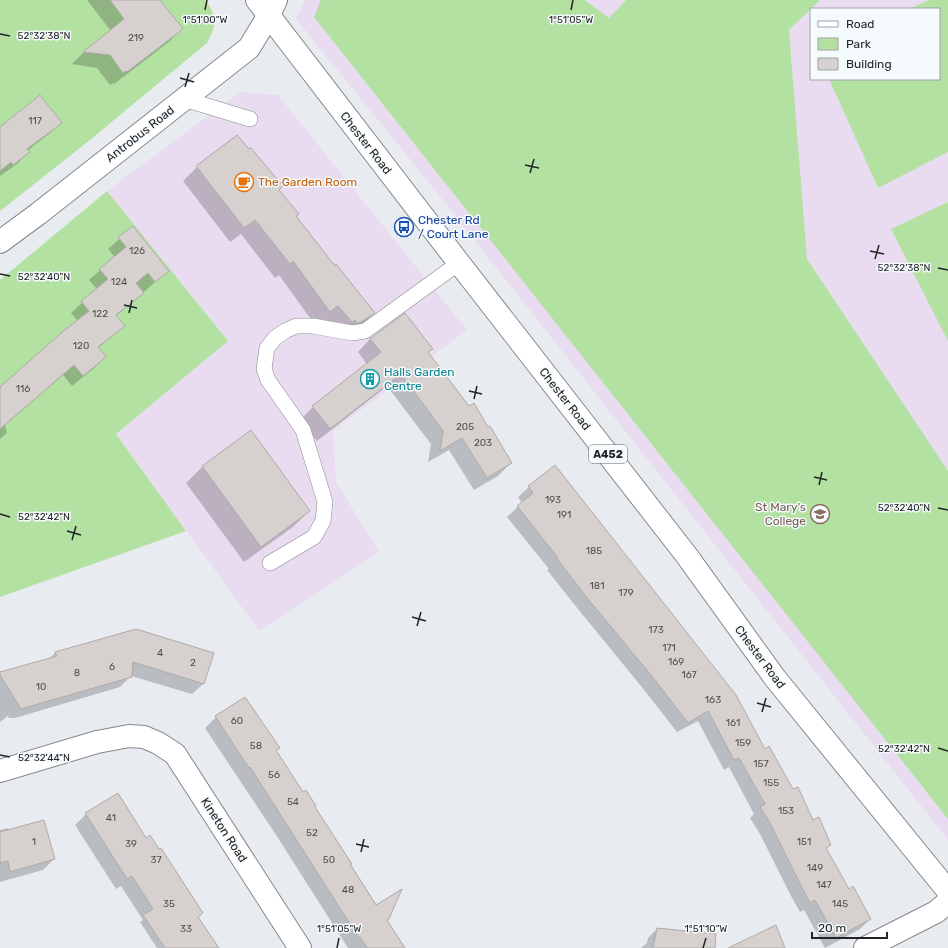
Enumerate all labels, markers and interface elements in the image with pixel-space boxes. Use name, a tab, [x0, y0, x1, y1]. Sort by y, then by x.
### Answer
legend	[810, 8, 940, 80]
text: 1°51'00"W	[183, 14, 227, 26]
text: 1°51'05"W	[549, 14, 593, 26]
text: Road	[846, 17, 874, 31]
text: 52°32'38"N	[18, 30, 70, 42]
house number: 219	[128, 32, 144, 44]
text: Park	[846, 37, 872, 51]
text: Building	[846, 57, 892, 71]
street label: Antrobus Road	[103, 103, 177, 165]
street label: Chester Road	[337, 109, 395, 177]
house number: 117	[28, 115, 42, 127]
cafe icon: The Garden Room	[233, 171, 255, 193]
place label: The Garden Room	[258, 175, 357, 189]
place label: Chester Rd / Court Lane	[418, 213, 489, 241]
bus stop icon: Chester Rd / Court Lane	[393, 216, 415, 238]
house number: 126	[129, 245, 145, 257]
text: 52°32'38"N	[878, 262, 930, 274]
text: 52°32'40"N	[18, 271, 70, 283]
house number: 124	[111, 276, 127, 288]
house number: 122	[92, 308, 108, 320]
house number: 120	[73, 340, 89, 352]
place label: Halls Garden Centre	[384, 365, 454, 393]
street label: Chester Road	[536, 365, 594, 433]
building icon: Halls Garden Centre	[359, 368, 381, 390]
house number: 116	[16, 383, 30, 395]
house number: 205	[456, 421, 474, 433]
house number: 203	[474, 437, 492, 449]
road number: A452	[589, 445, 627, 463]
house number: 193	[545, 494, 561, 506]
place label: St Mary's College	[755, 500, 806, 528]
text: 52°32'40"N	[878, 502, 930, 514]
school or university icon: St Mary's College	[809, 503, 831, 525]
house number: 191	[557, 509, 571, 521]
text: 52°32'42"N	[18, 511, 70, 523]
house number: 185	[586, 545, 602, 557]
house number: 181	[590, 580, 604, 592]
house number: 179	[618, 587, 634, 599]
street label: Chester Road	[732, 623, 788, 691]
house number: 173	[648, 624, 664, 636]
house number: 171	[662, 642, 676, 654]
house number: 4	[157, 647, 163, 659]
house number: 169	[668, 656, 684, 668]
house number: 2	[190, 657, 196, 669]
house number: 6	[109, 661, 115, 673]
house number: 8	[74, 667, 80, 679]
house number: 167	[681, 669, 697, 681]
house number: 10	[36, 681, 46, 693]
house number: 163	[705, 694, 721, 706]
house number: 60	[231, 715, 243, 727]
house number: 161	[726, 717, 740, 729]
house number: 159	[735, 737, 751, 749]
house number: 58	[250, 740, 262, 752]
text: 52°32'42"N	[878, 743, 930, 755]
text: 52°32'44"N	[18, 752, 70, 764]
house number: 157	[753, 758, 769, 770]
house number: 56	[268, 769, 280, 781]
house number: 155	[763, 777, 779, 789]
street label: Kineton Road	[198, 795, 250, 865]
house number: 54	[287, 796, 299, 808]
house number: 153	[778, 805, 794, 817]
house number: 41	[106, 812, 116, 824]
house number: 52	[306, 827, 318, 839]
house number: 1	[32, 836, 36, 848]
house number: 151	[797, 836, 811, 848]
house number: 39	[125, 838, 137, 850]
house number: 37	[150, 854, 162, 866]
house number: 50	[323, 854, 335, 866]
house number: 149	[807, 862, 823, 874]
house number: 147	[816, 879, 832, 891]
house number: 48	[342, 884, 354, 896]
house number: 35	[163, 898, 175, 910]
house number: 145	[832, 898, 848, 910]
scale bar	[812, 914, 887, 940]
text: 20 m	[818, 921, 846, 935]
house number: 33	[180, 923, 192, 935]
text: 1°51'05"W	[317, 923, 361, 935]
text: 1°51'10"W	[685, 923, 727, 935]

